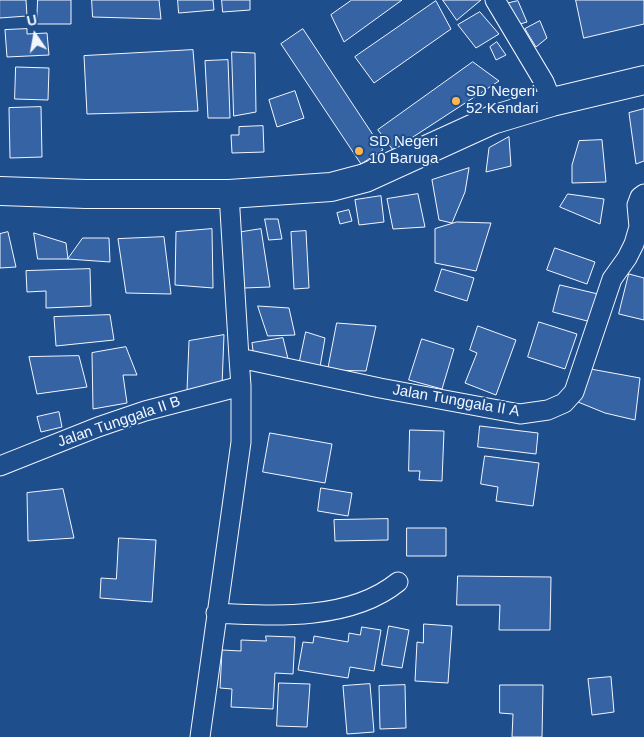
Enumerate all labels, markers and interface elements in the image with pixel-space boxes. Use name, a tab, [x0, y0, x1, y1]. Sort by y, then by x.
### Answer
north arrow	[10, 10, 60, 60]
text: U	[25, 11, 38, 29]
place label: SD Negeri 52 Kendari	[466, 83, 539, 118]
marker: SD Negeri 52 Kendari	[450, 95, 462, 107]
place label: SD Negeri 10 Baruga	[369, 133, 438, 168]
marker: SD Negeri 10 Baruga	[353, 145, 365, 157]
street label: Jalan Tunggala II A	[391, 381, 521, 421]
street label: Jalan Tunggala II B	[55, 393, 183, 451]

